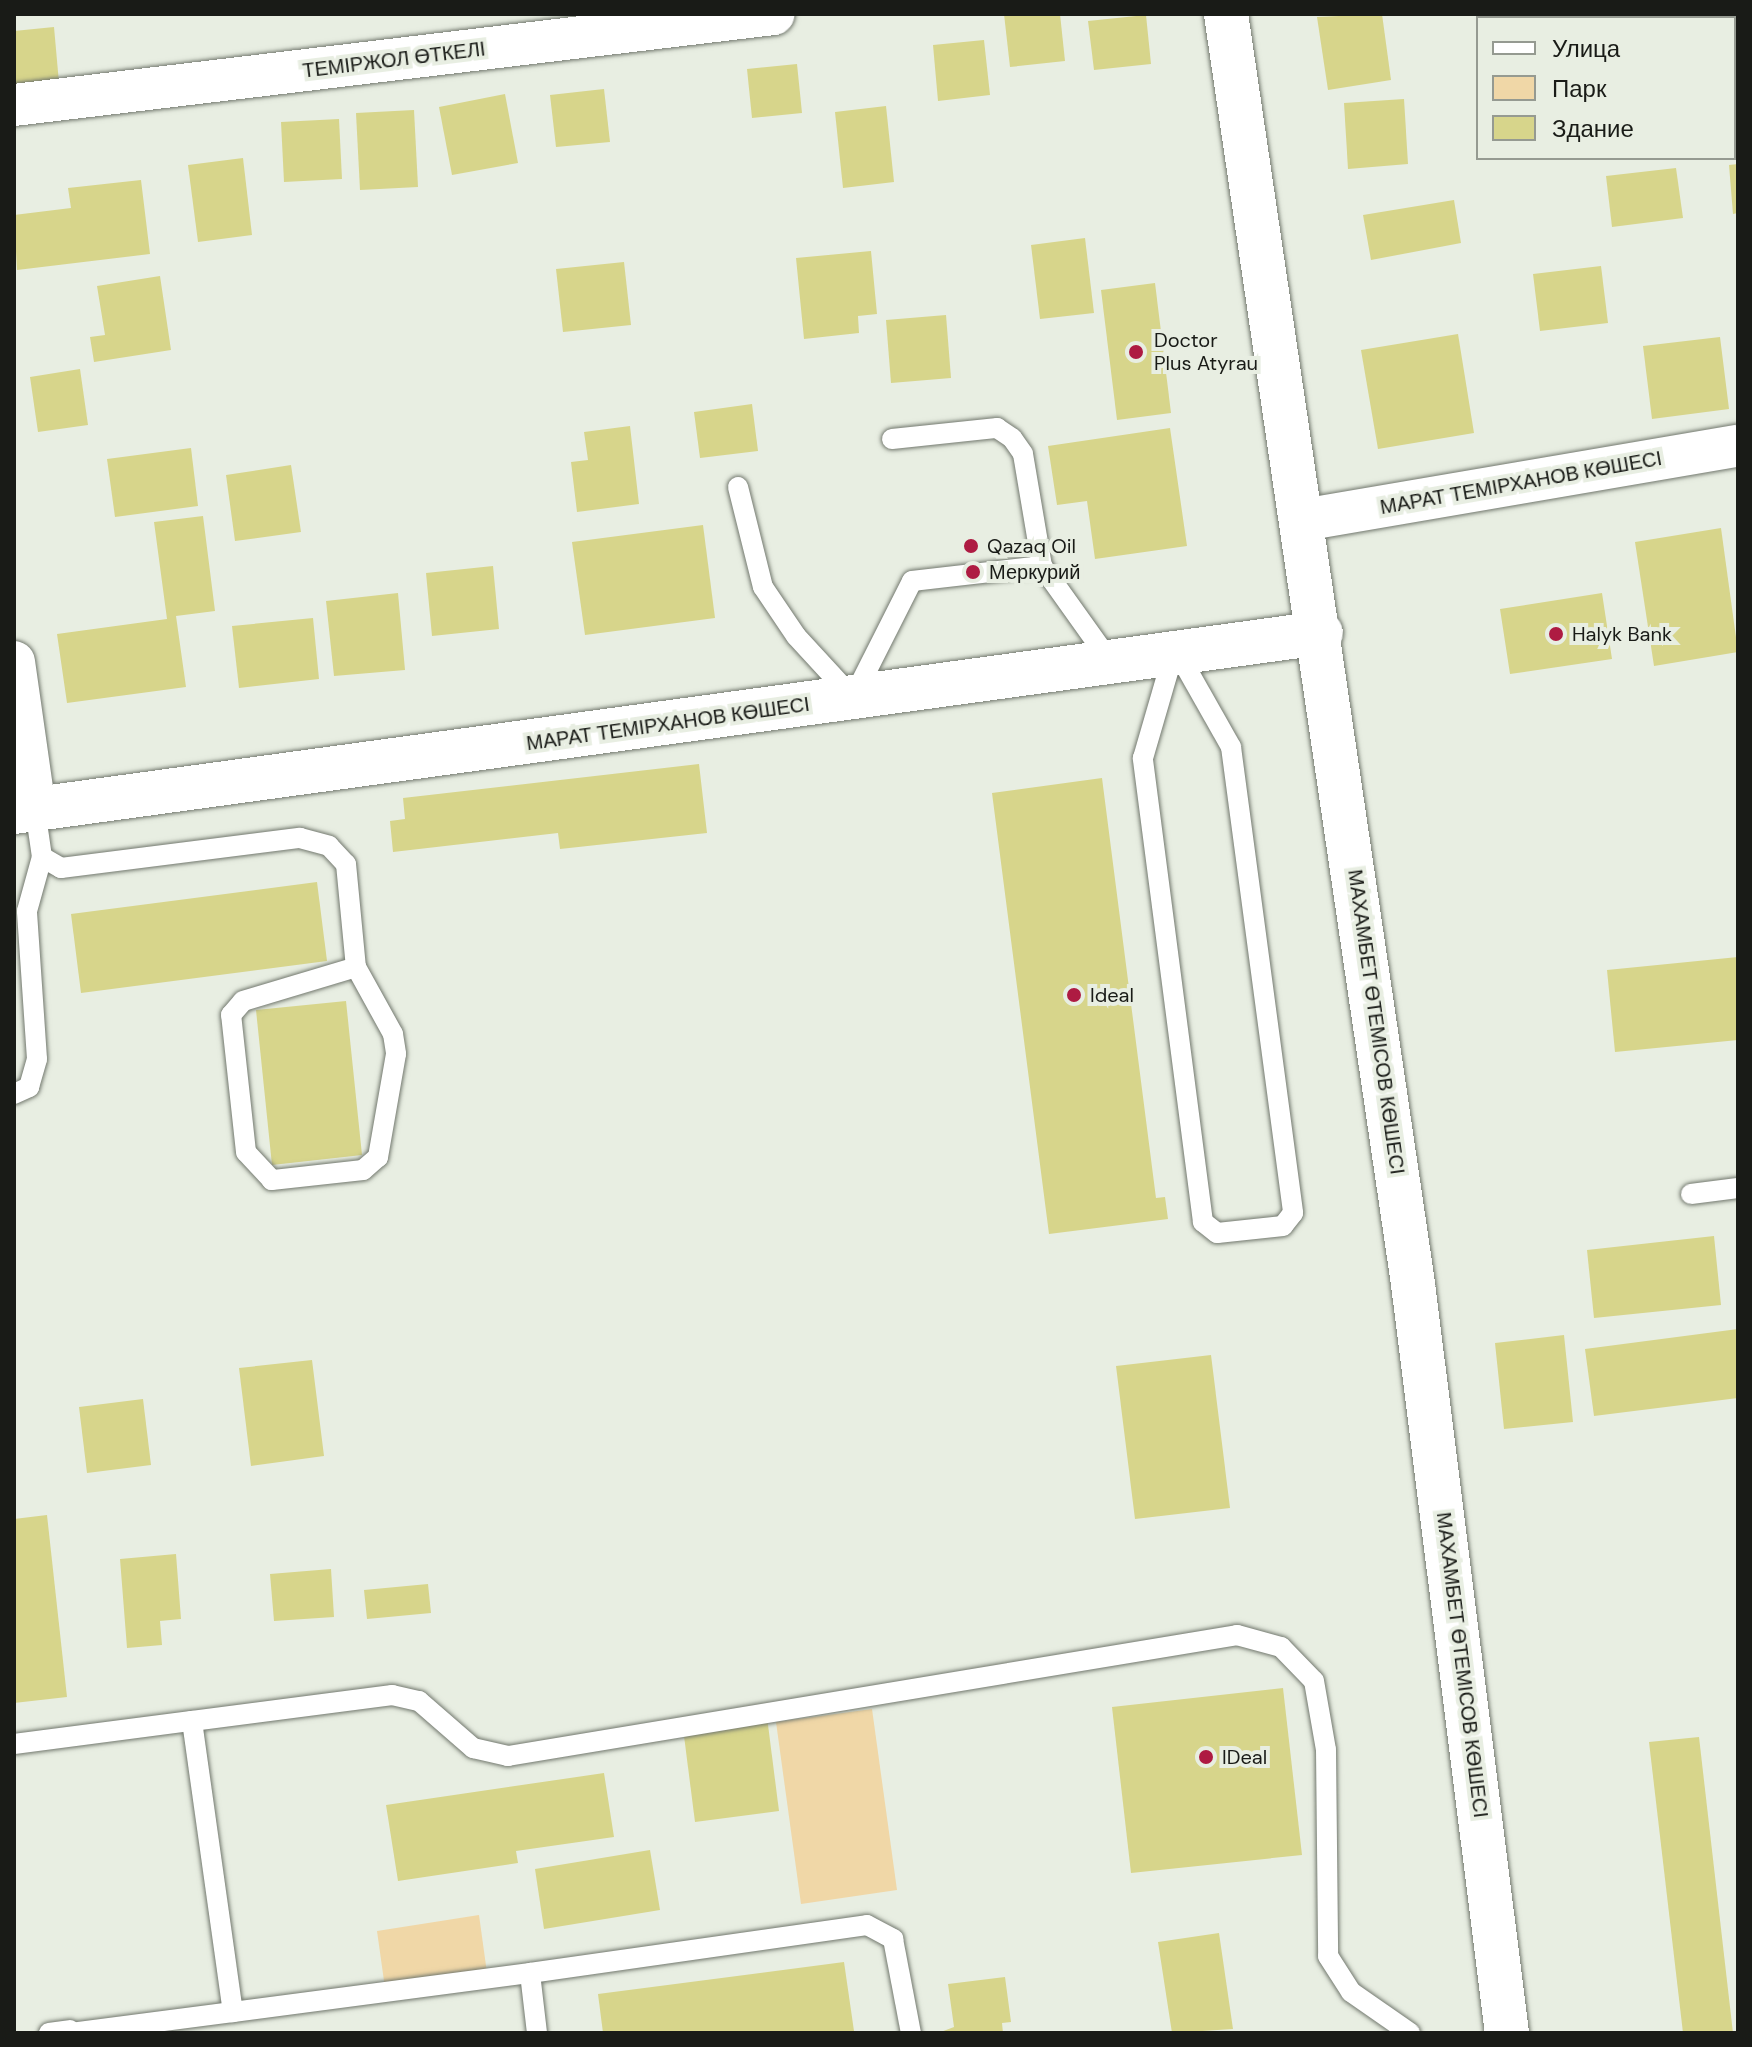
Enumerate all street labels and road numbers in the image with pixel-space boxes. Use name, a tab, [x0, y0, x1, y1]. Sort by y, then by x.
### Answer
street label: ТЕМІРЖОЛ ӨТКЕЛІ	[301, 37, 487, 83]
street label: МАРАТ ТЕМІРХАНОВ КӨШЕСІ	[1378, 446, 1664, 520]
street label: МАРАТ ТЕМІРХАНОВ КӨШЕСІ	[525, 692, 811, 756]
street label: МАХАМБЕТ ӨТЕМІСОВ КӨШЕСІ	[1343, 868, 1409, 1176]
street label: МАХАМБЕТ ӨТЕМІСОВ КӨШЕСІ	[1431, 1511, 1493, 1819]

